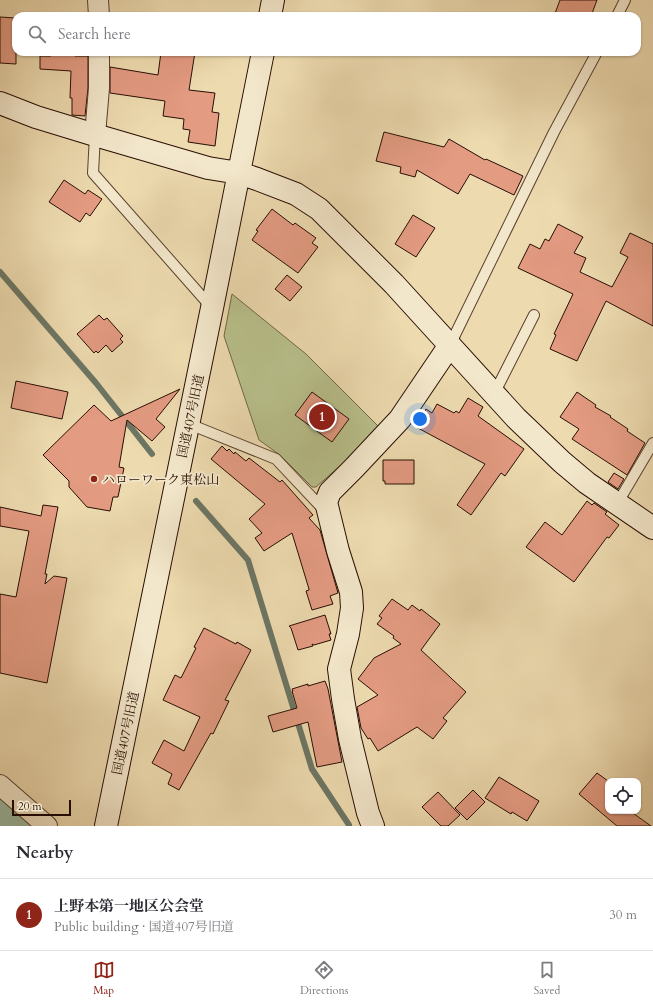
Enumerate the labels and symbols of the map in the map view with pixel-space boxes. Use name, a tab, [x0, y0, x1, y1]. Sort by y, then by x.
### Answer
street label: 国道407号旧道	[173, 373, 209, 460]
pin: 1	[309, 402, 335, 432]
your location	[410, 409, 430, 429]
place label: ハローワーク東松山	[102, 471, 219, 489]
marker: ハローワーク東松山	[89, 474, 99, 484]
street label: 国道407号旧道	[108, 690, 144, 777]
scale bar	[12, 798, 71, 817]

